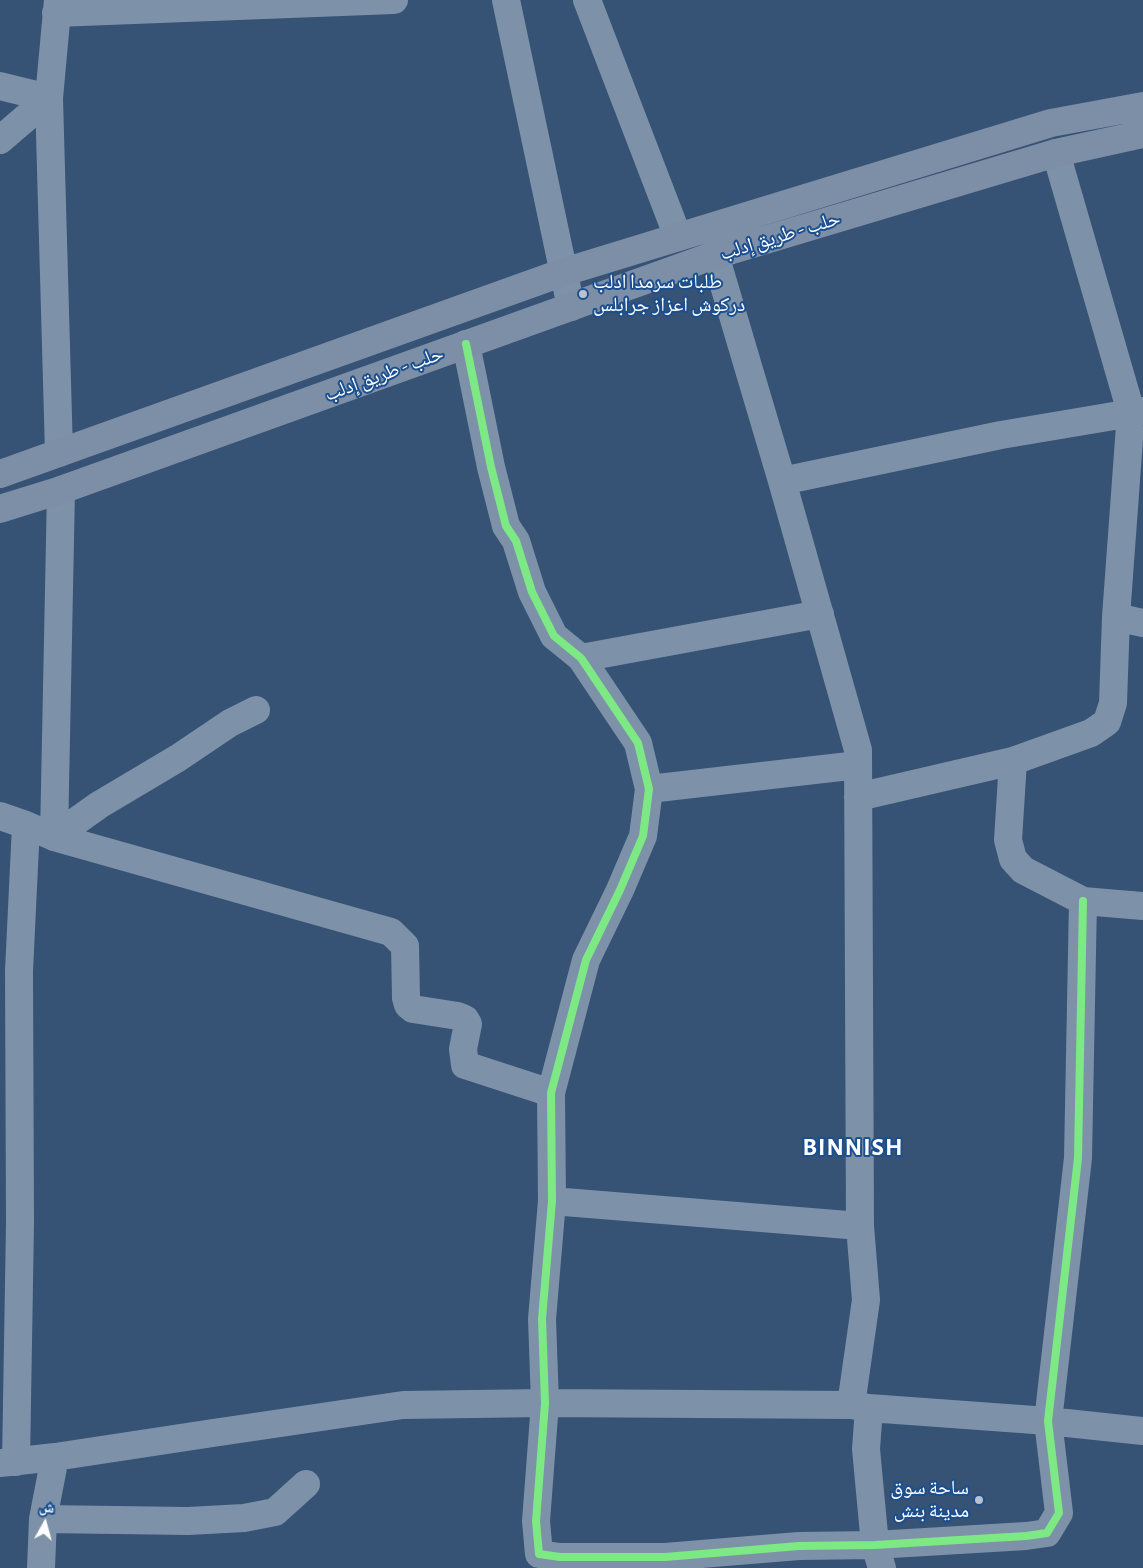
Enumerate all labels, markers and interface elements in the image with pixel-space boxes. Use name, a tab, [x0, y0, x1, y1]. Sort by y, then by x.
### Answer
street label: حلب - طريق إدلب	[717, 206, 843, 266]
place label: طلبات سرمدا ادلب دركوش اعزاز جرابلس	[593, 270, 745, 317]
marker: طلبات سرمدا ادلب دركوش اعزاز جرابلس	[577, 288, 589, 300]
street label: حلب - طريق إدلب	[321, 341, 447, 407]
district label: BINNISH	[802, 1132, 904, 1162]
place label: ساحة سوق مدينة بنش	[890, 1476, 969, 1523]
marker: ساحة سوق مدينة بنش	[973, 1494, 985, 1506]
north arrow	[20, 1498, 70, 1548]
text: ش	[39, 1500, 55, 1516]

